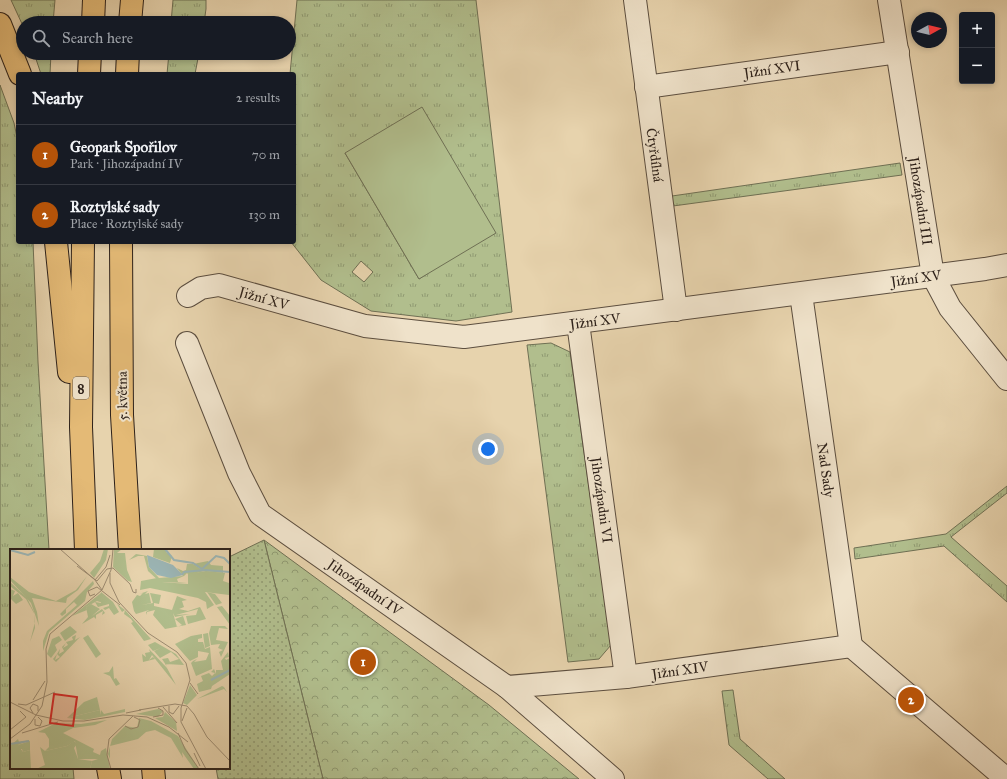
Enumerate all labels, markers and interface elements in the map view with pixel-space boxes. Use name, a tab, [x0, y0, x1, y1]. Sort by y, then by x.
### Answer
north arrow	[911, 12, 947, 48]
map controls	[959, 12, 995, 84]
button: +	[959, 12, 995, 48]
search box	[16, 16, 296, 60]
icon: search	[30, 27, 52, 49]
text: Search here	[62, 29, 133, 47]
button: −	[959, 48, 995, 84]
street label: Jižní XVI	[741, 57, 802, 83]
text: Nearby	[32, 88, 83, 109]
text: 2 results	[236, 90, 280, 106]
street label: Čtyřdílná	[642, 127, 669, 183]
text: Geopark Spořilov	[70, 138, 177, 156]
text: 1	[42, 147, 48, 163]
text: 70 m	[252, 147, 280, 163]
street label: Jihozápadní III	[904, 154, 936, 247]
text: Park · Jihozápadní IV	[70, 156, 183, 172]
text: Roztylské sady	[70, 198, 159, 216]
text: 2	[42, 207, 48, 223]
text: 130 m	[248, 207, 280, 223]
text: Place · Roztylské sady	[70, 216, 183, 232]
street label: Jižní XV	[888, 266, 944, 292]
street label: Jižní XV	[235, 283, 292, 315]
street label: Jižní XV	[567, 310, 623, 334]
street label: 5. května	[114, 371, 131, 421]
road number: 8	[73, 377, 89, 399]
your location	[478, 439, 498, 459]
street label: Nad Sady	[813, 442, 838, 499]
street label: Jihozápadni VI	[586, 454, 616, 544]
inset map	[10, 549, 230, 769]
street label: Jihozápadní IV	[322, 554, 406, 621]
pin: 1	[350, 647, 376, 677]
street label: Jižní XIV	[649, 658, 711, 684]
pin: 2	[898, 685, 924, 715]

